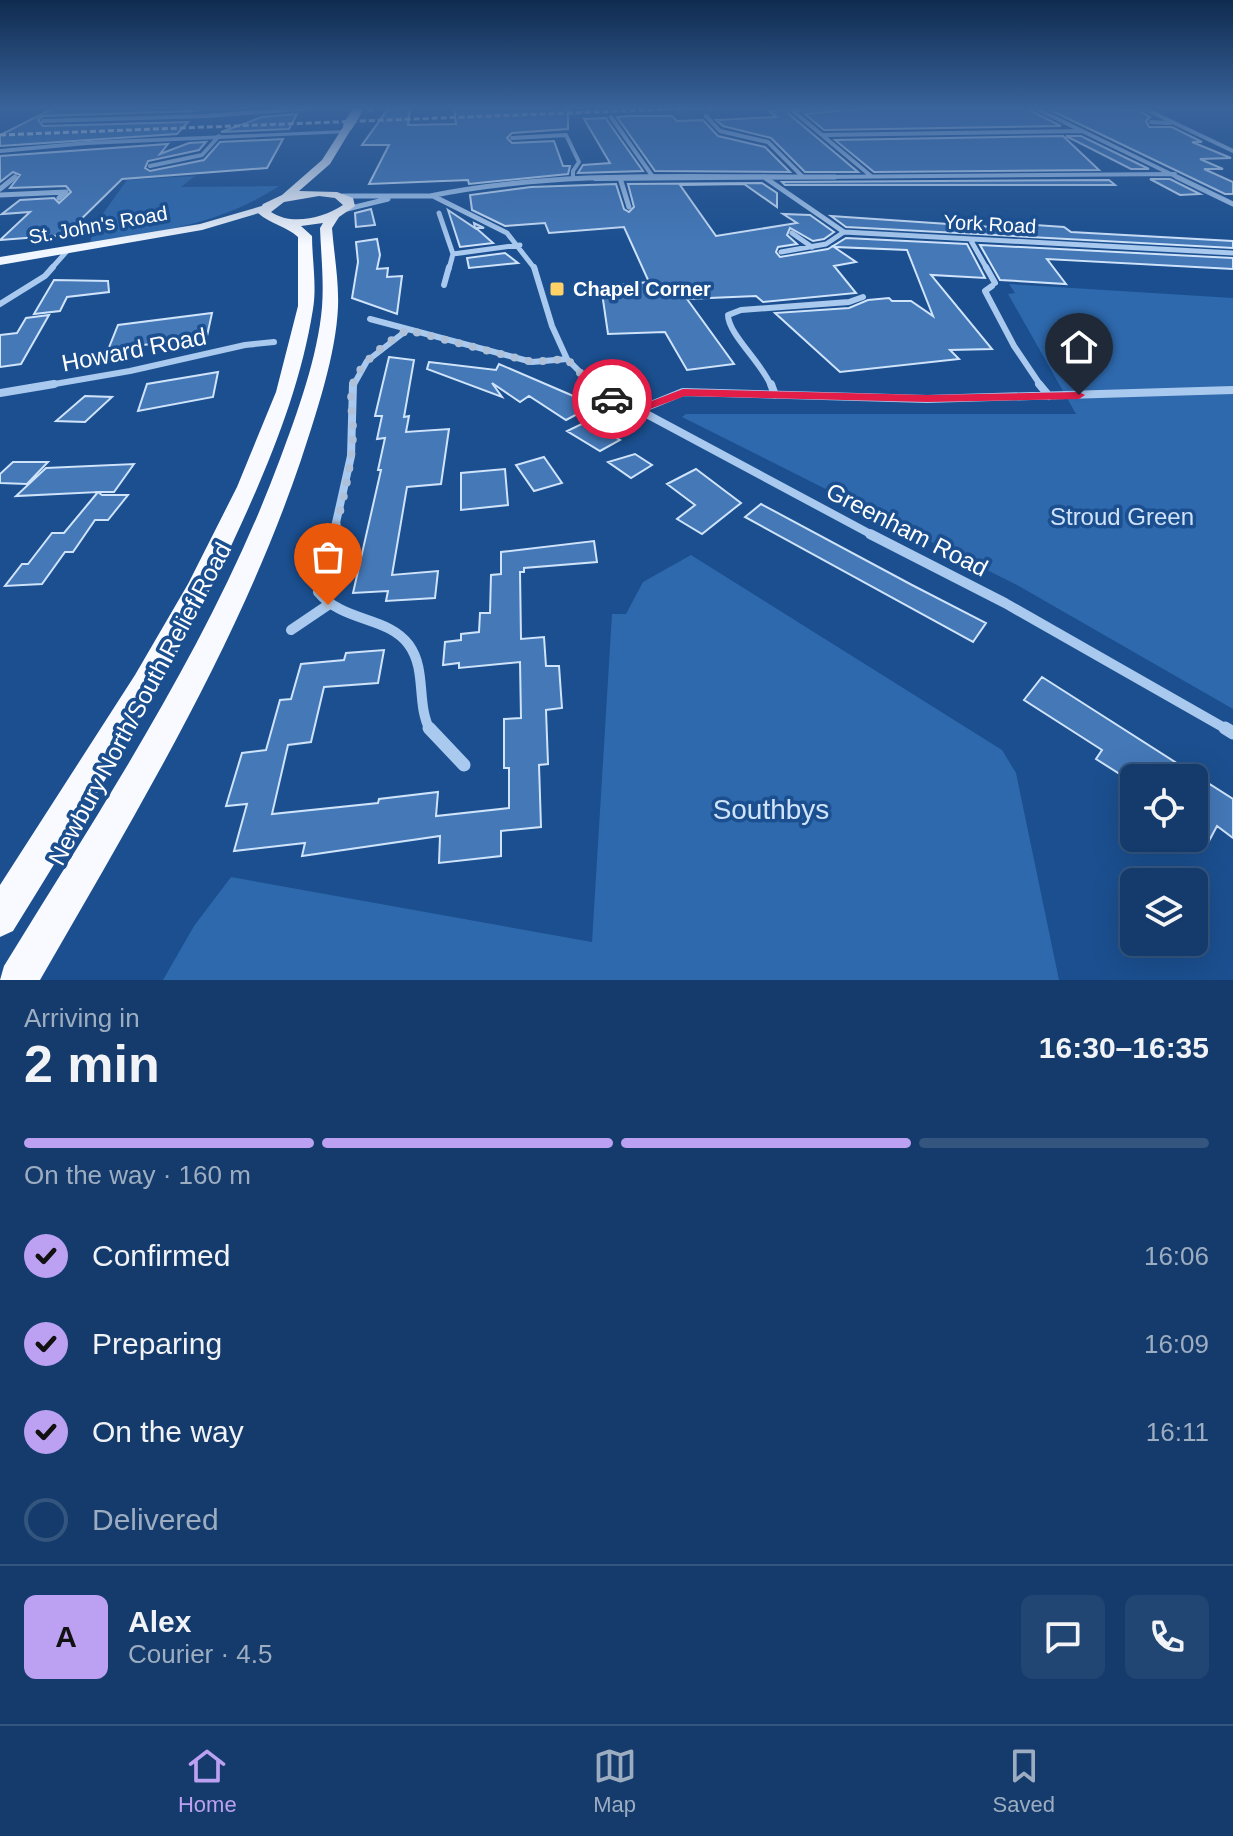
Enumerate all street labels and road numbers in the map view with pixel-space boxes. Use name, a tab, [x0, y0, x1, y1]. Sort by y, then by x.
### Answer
street label: St. John's Road	[27, 202, 169, 248]
street label: York Road	[943, 211, 1037, 237]
street label: Howard Road	[59, 322, 209, 377]
street label: Greenham Road	[822, 477, 992, 582]
street label: Newbury North/South Relief Road	[43, 538, 236, 870]

